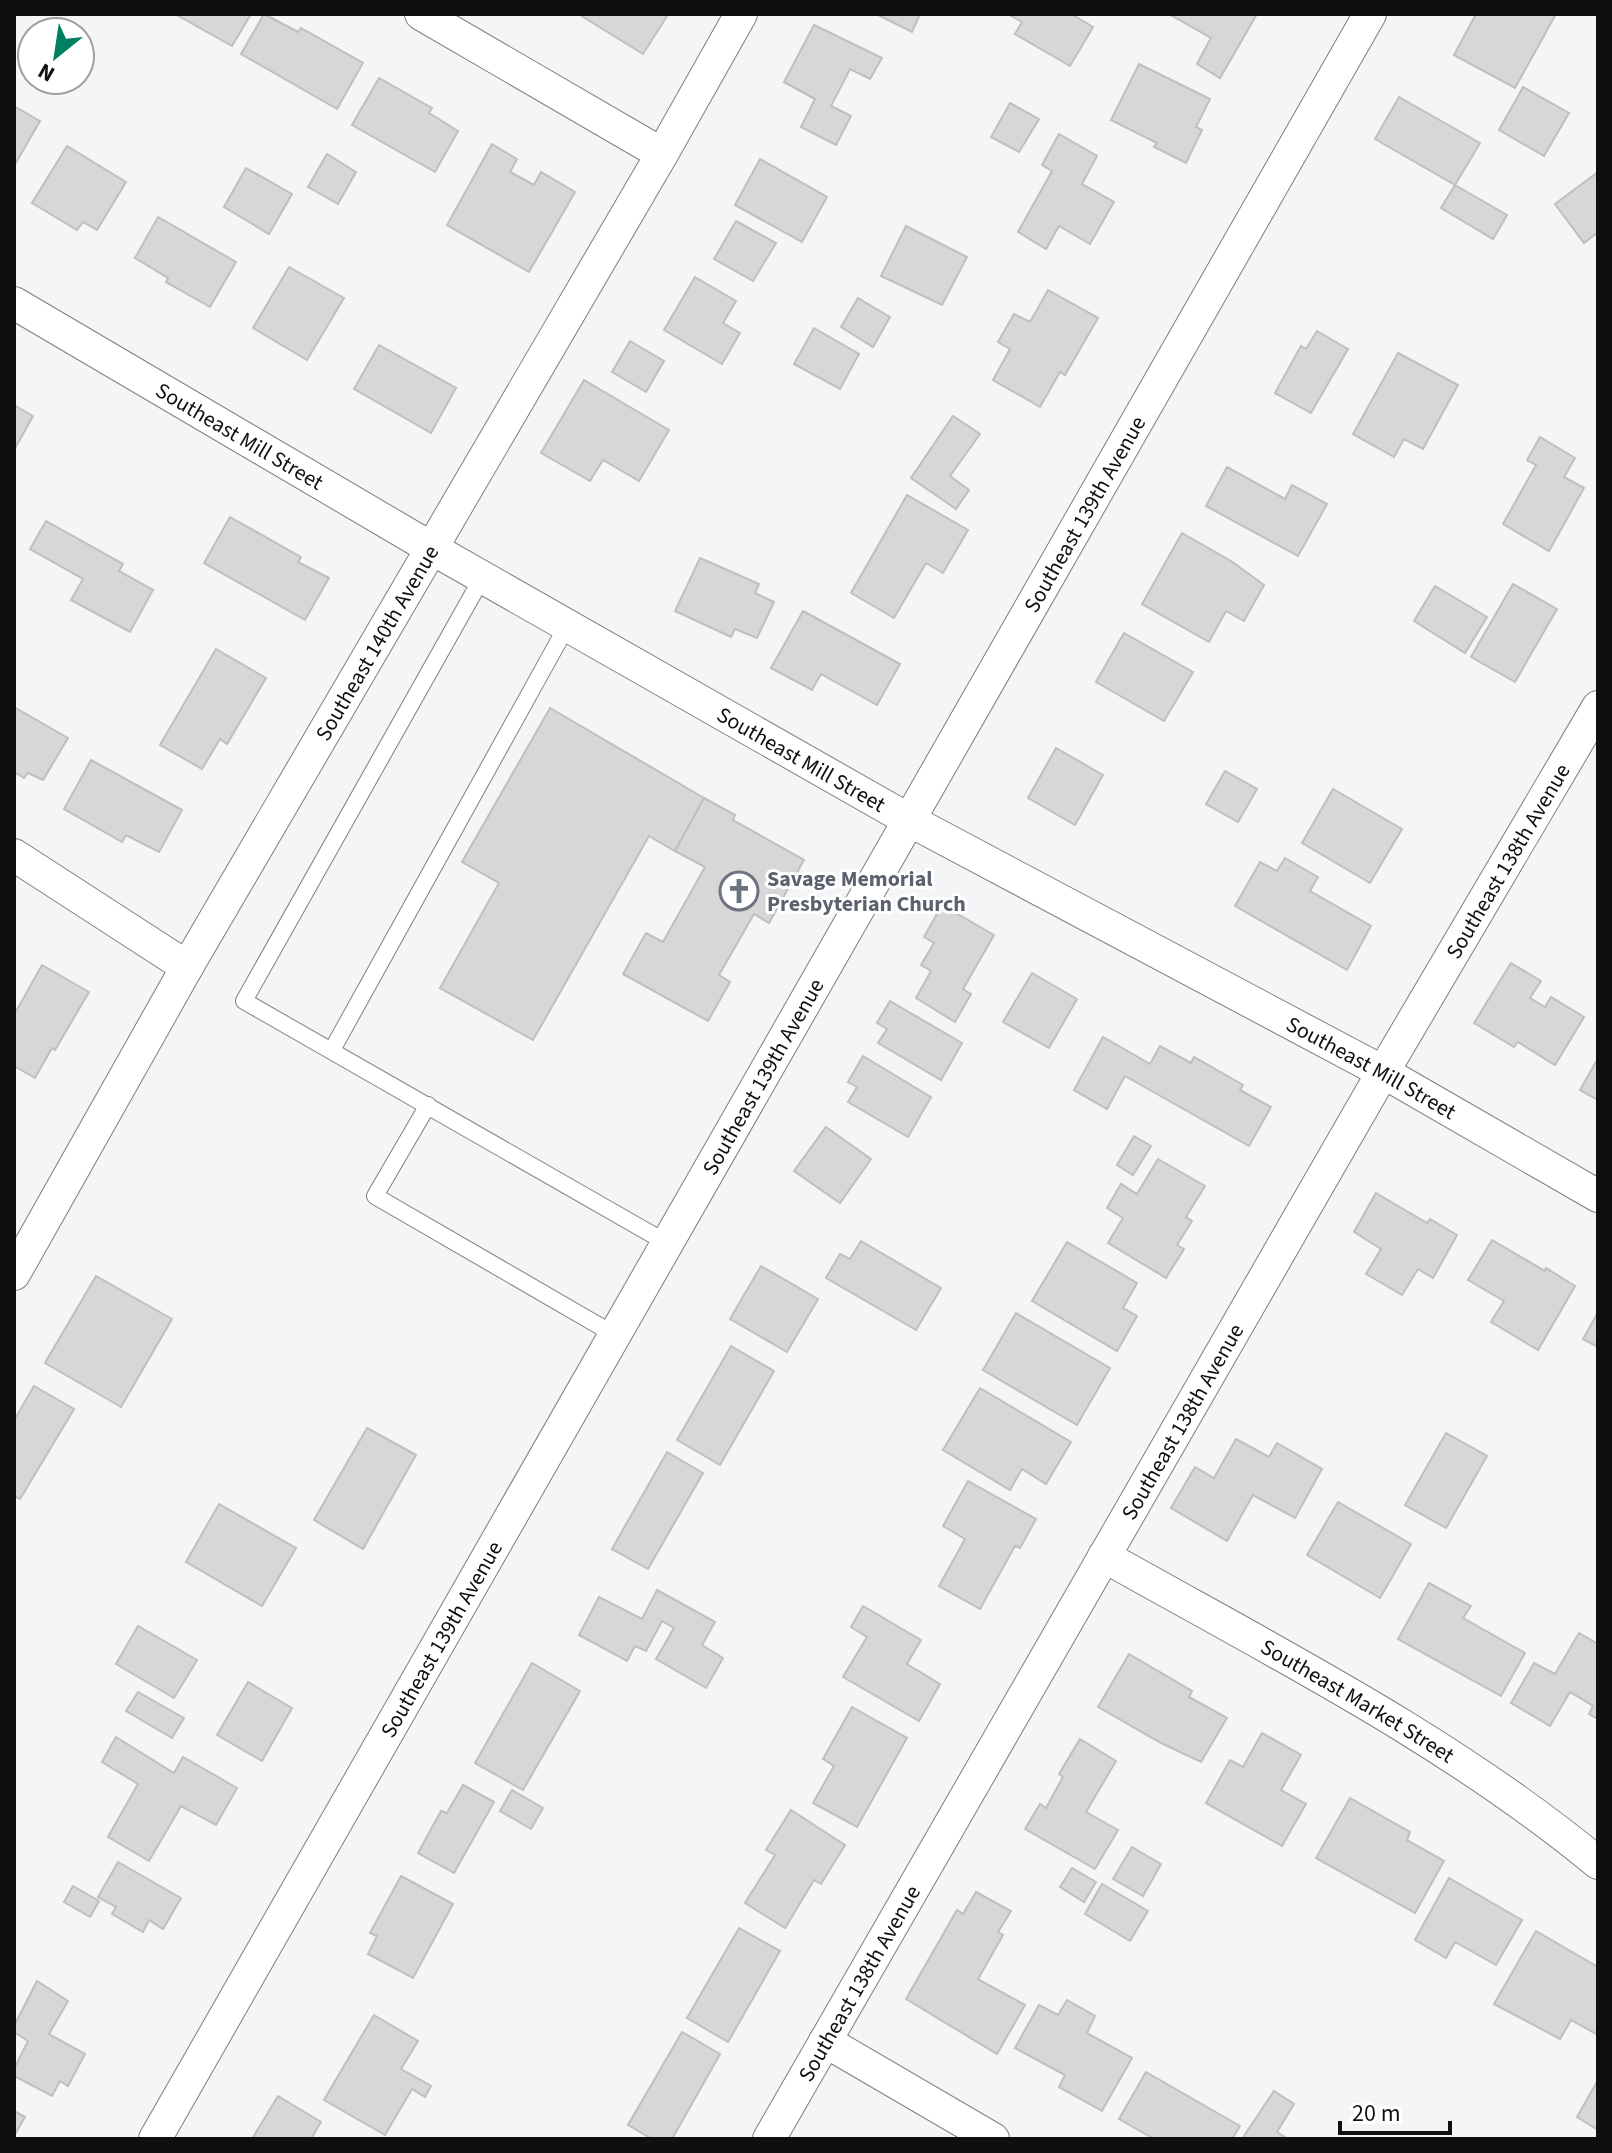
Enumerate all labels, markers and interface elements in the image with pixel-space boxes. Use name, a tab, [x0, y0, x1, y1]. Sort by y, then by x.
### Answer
north arrow	[16, 16, 96, 96]
text: N	[32, 55, 61, 90]
street label: Southeast Mill Street	[150, 375, 330, 499]
street label: Southeast 139th Avenue	[1016, 410, 1154, 619]
street label: Southeast 140th Avenue	[308, 539, 447, 747]
street label: Southeast Mill Street	[711, 699, 892, 821]
street label: Southeast 138th Avenue	[1438, 758, 1578, 965]
place label: Savage Memorial Presbyterian Church	[767, 863, 966, 920]
church icon: Savage Memorial Presbyterian Church	[718, 870, 760, 912]
street label: Southeast 139th Avenue	[694, 973, 832, 1181]
street label: Southeast Mill Street	[1280, 1008, 1462, 1128]
street label: Southeast 138th Avenue	[1114, 1318, 1252, 1526]
street label: Southeast 139th Avenue	[373, 1535, 511, 1744]
street label: Southeast Market Street	[1255, 1631, 1461, 1772]
street label: Southeast 138th Avenue	[790, 1879, 929, 2088]
scale bar	[1340, 2085, 1450, 2135]
text: 20 m	[1352, 2096, 1401, 2131]

